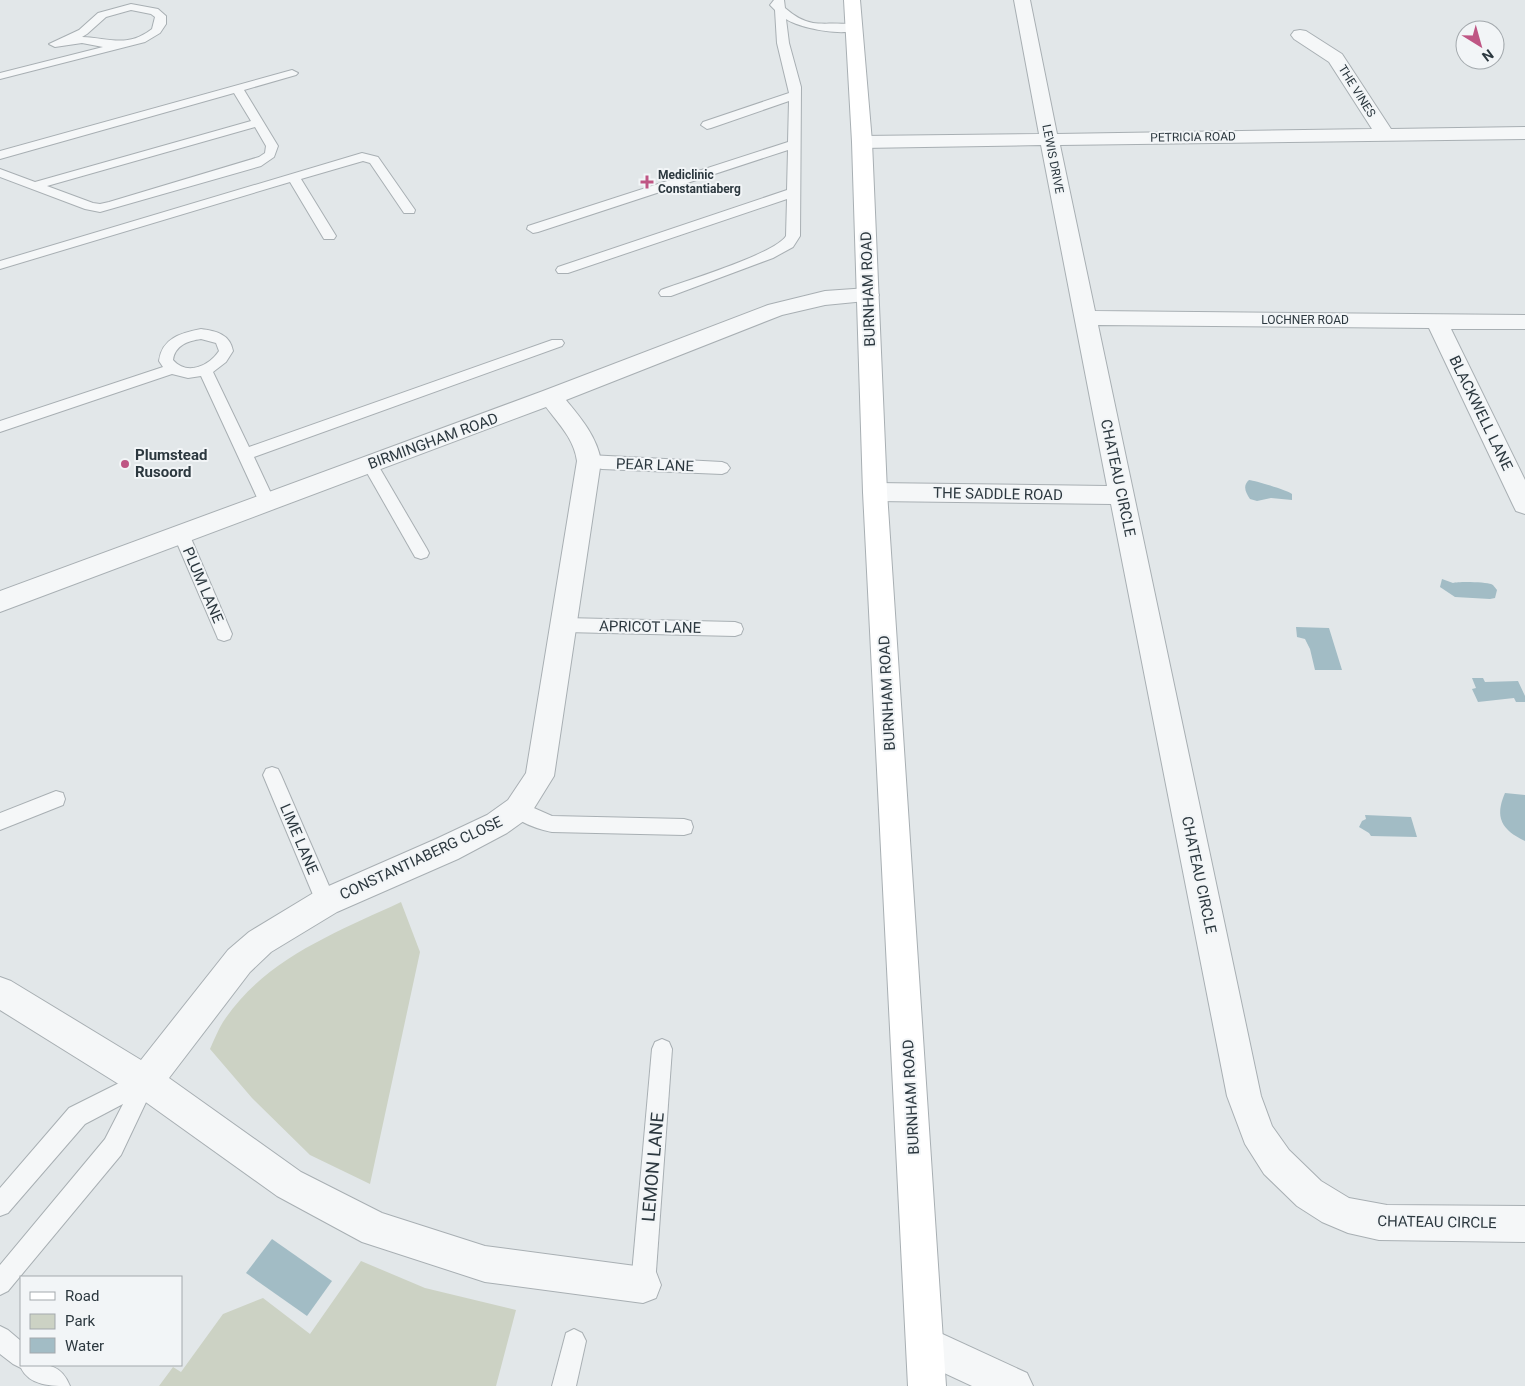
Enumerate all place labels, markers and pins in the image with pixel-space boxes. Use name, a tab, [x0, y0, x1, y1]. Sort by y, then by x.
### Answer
place label: Mediclinic Constantiaberg	[658, 168, 741, 196]
marker: Mediclinic Constantiaberg	[640, 175, 654, 189]
place label: Plumstead Rusoord	[135, 446, 207, 481]
marker: Plumstead Rusoord	[119, 458, 131, 470]

